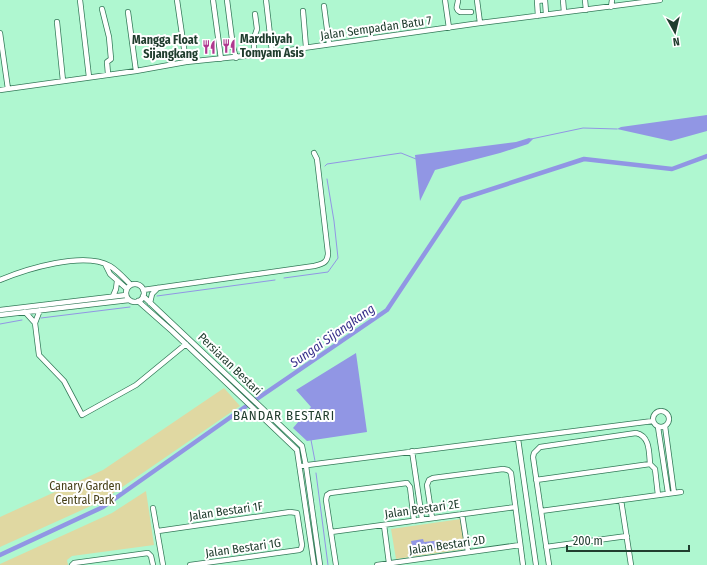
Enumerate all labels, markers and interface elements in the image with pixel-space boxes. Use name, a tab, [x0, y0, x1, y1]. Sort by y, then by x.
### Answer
north arrow	[655, 12, 695, 52]
street label: Jalan Sempadan Batu 7	[319, 13, 433, 43]
place label: Mardhiyah Tomyam Asis	[240, 32, 305, 60]
place label: Mangga Float Sijangkang	[132, 33, 199, 61]
text: N	[672, 35, 680, 48]
restaurant icon: Mardhiyah Tomyam Asis	[221, 38, 237, 54]
restaurant icon: Mangga Float Sijangkang	[201, 39, 217, 55]
water label: Sungai Sijangkang	[286, 301, 378, 371]
street label: Persiaran Bestari	[195, 330, 265, 398]
district label: BANDAR BESTARI	[233, 408, 335, 423]
park label: Canary Garden Central Park	[49, 479, 121, 507]
street label: Jalan Bestari 2E	[384, 497, 461, 521]
street label: Jalan Bestari 1F	[188, 499, 265, 523]
scale bar	[567, 527, 689, 553]
street label: Jalan Bestari 2D	[408, 533, 486, 557]
text: 200 m	[573, 534, 603, 548]
street label: Jalan Bestari 1G	[204, 536, 282, 560]

